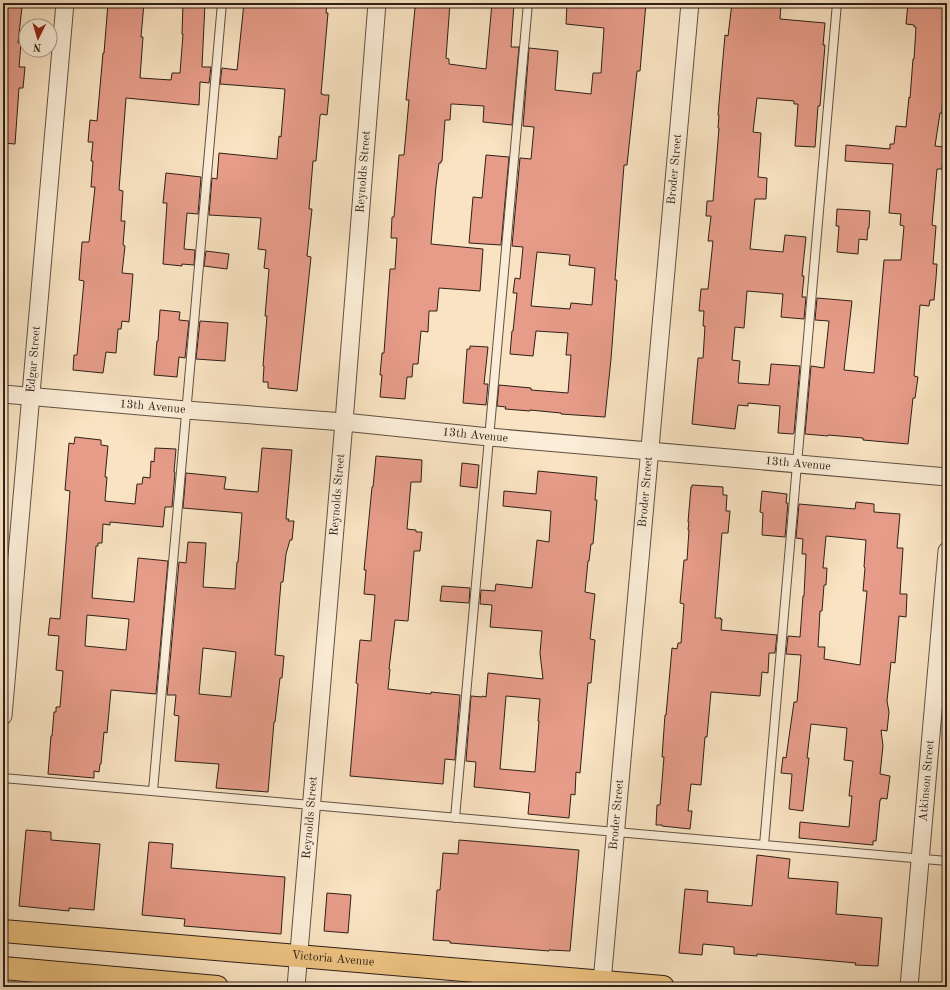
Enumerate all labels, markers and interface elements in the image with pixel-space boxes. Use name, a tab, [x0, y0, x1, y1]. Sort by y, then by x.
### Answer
north arrow	[18, 18, 58, 58]
text: N	[32, 41, 42, 52]
street label: Reynolds Street	[354, 130, 373, 214]
street label: Broder Street	[666, 133, 684, 205]
street label: Edgar Street	[25, 325, 43, 393]
street label: 13th Avenue	[119, 398, 186, 416]
street label: 13th Avenue	[442, 426, 509, 445]
street label: Reynolds Street	[328, 453, 347, 537]
street label: 13th Avenue	[764, 455, 832, 473]
street label: Broder Street	[637, 456, 655, 528]
street label: Atkinson Street	[917, 739, 937, 822]
street label: Reynolds Street	[301, 776, 320, 859]
street label: Broder Street	[608, 779, 626, 851]
street label: Victoria Avenue	[291, 949, 375, 969]

